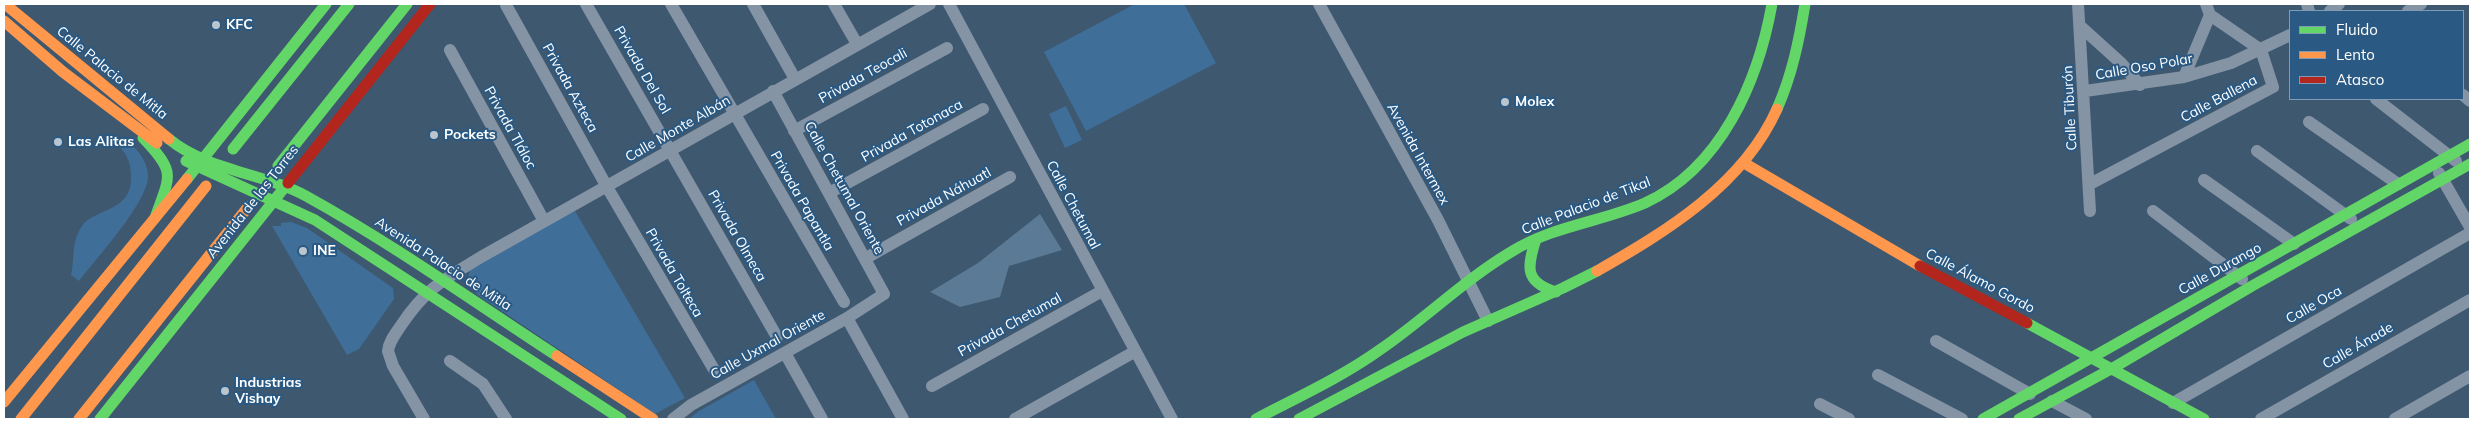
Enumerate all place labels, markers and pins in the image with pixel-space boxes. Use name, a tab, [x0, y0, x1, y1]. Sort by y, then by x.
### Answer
place label: KFC	[226, 17, 253, 33]
marker: KFC	[210, 19, 222, 31]
place label: Molex	[1515, 94, 1554, 110]
marker: Molex	[1499, 96, 1511, 108]
place label: Pockets	[444, 127, 496, 143]
marker: Pockets	[428, 129, 440, 141]
place label: Las Alitas	[68, 134, 134, 150]
marker: Las Alitas	[52, 136, 64, 148]
place label: INE	[313, 243, 336, 259]
marker: INE	[297, 245, 309, 257]
place label: Industrias Vishay	[235, 375, 302, 408]
marker: Industrias Vishay	[219, 385, 231, 397]

